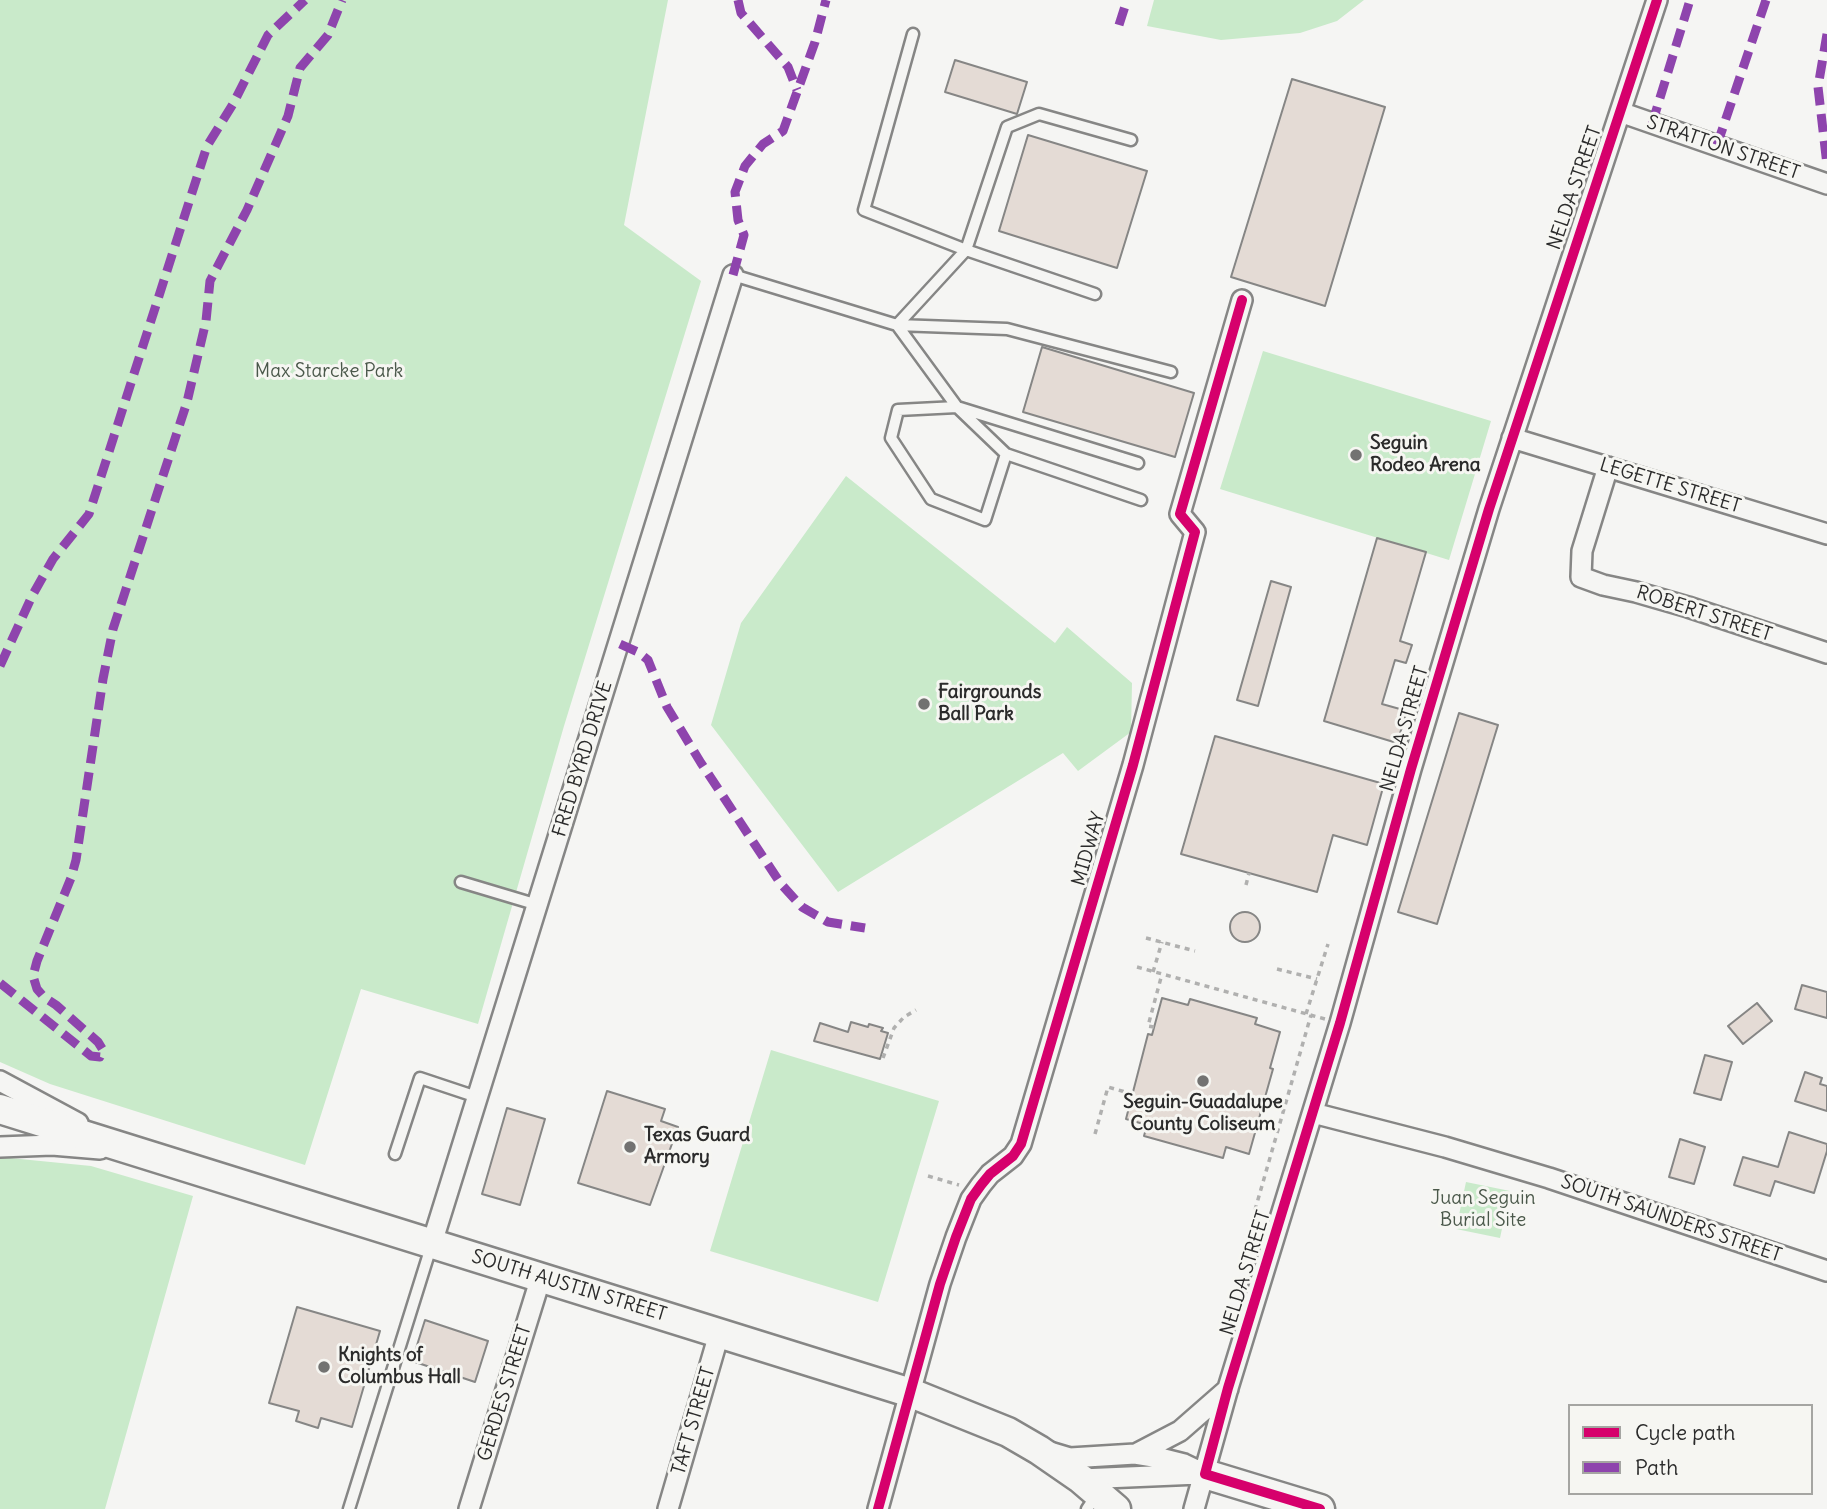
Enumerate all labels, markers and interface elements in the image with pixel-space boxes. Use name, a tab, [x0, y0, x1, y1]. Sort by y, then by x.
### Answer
street label: STRATTON STREET	[1643, 111, 1803, 185]
street label: NELDA STREET	[1543, 123, 1607, 253]
park label: Max Starcke Park	[255, 361, 403, 383]
place label: Seguin Rodeo Arena	[1370, 433, 1481, 477]
marker: Seguin Rodeo Arena	[1348, 447, 1364, 463]
street label: LEGETTE STREET	[1597, 454, 1743, 518]
street label: ROBERT STREET	[1633, 581, 1775, 647]
street label: NELDA STREET	[1376, 664, 1434, 794]
street label: FRED BYRD DRIVE	[548, 678, 618, 840]
place label: Fairgrounds Ball Park	[938, 682, 1041, 726]
marker: Fairgrounds Ball Park	[916, 696, 932, 712]
street label: MIDWAY	[1068, 809, 1110, 889]
marker: Seguin-Guadalupe County Coliseum	[1195, 1073, 1211, 1089]
place label: Seguin-Guadalupe County Coliseum	[1123, 1092, 1283, 1136]
place label: Texas Guard Armory	[644, 1125, 750, 1169]
marker: Texas Guard Armory	[622, 1139, 638, 1155]
street label: SOUTH SAUNDERS STREET	[1558, 1170, 1784, 1268]
park label: Juan Seguin Burial Site	[1431, 1188, 1535, 1232]
street label: NELDA STREET	[1216, 1208, 1276, 1338]
street label: SOUTH AUSTIN STREET	[469, 1245, 669, 1327]
street label: GERDES STREET	[473, 1322, 537, 1464]
place label: Knights of Columbus Hall	[338, 1345, 461, 1389]
marker: Knights of Columbus Hall	[316, 1359, 332, 1375]
street label: TAFT STREET	[668, 1364, 720, 1478]
legend	[1568, 1404, 1813, 1495]
text: Cycle path	[1635, 1419, 1735, 1446]
text: Path	[1635, 1454, 1678, 1481]

